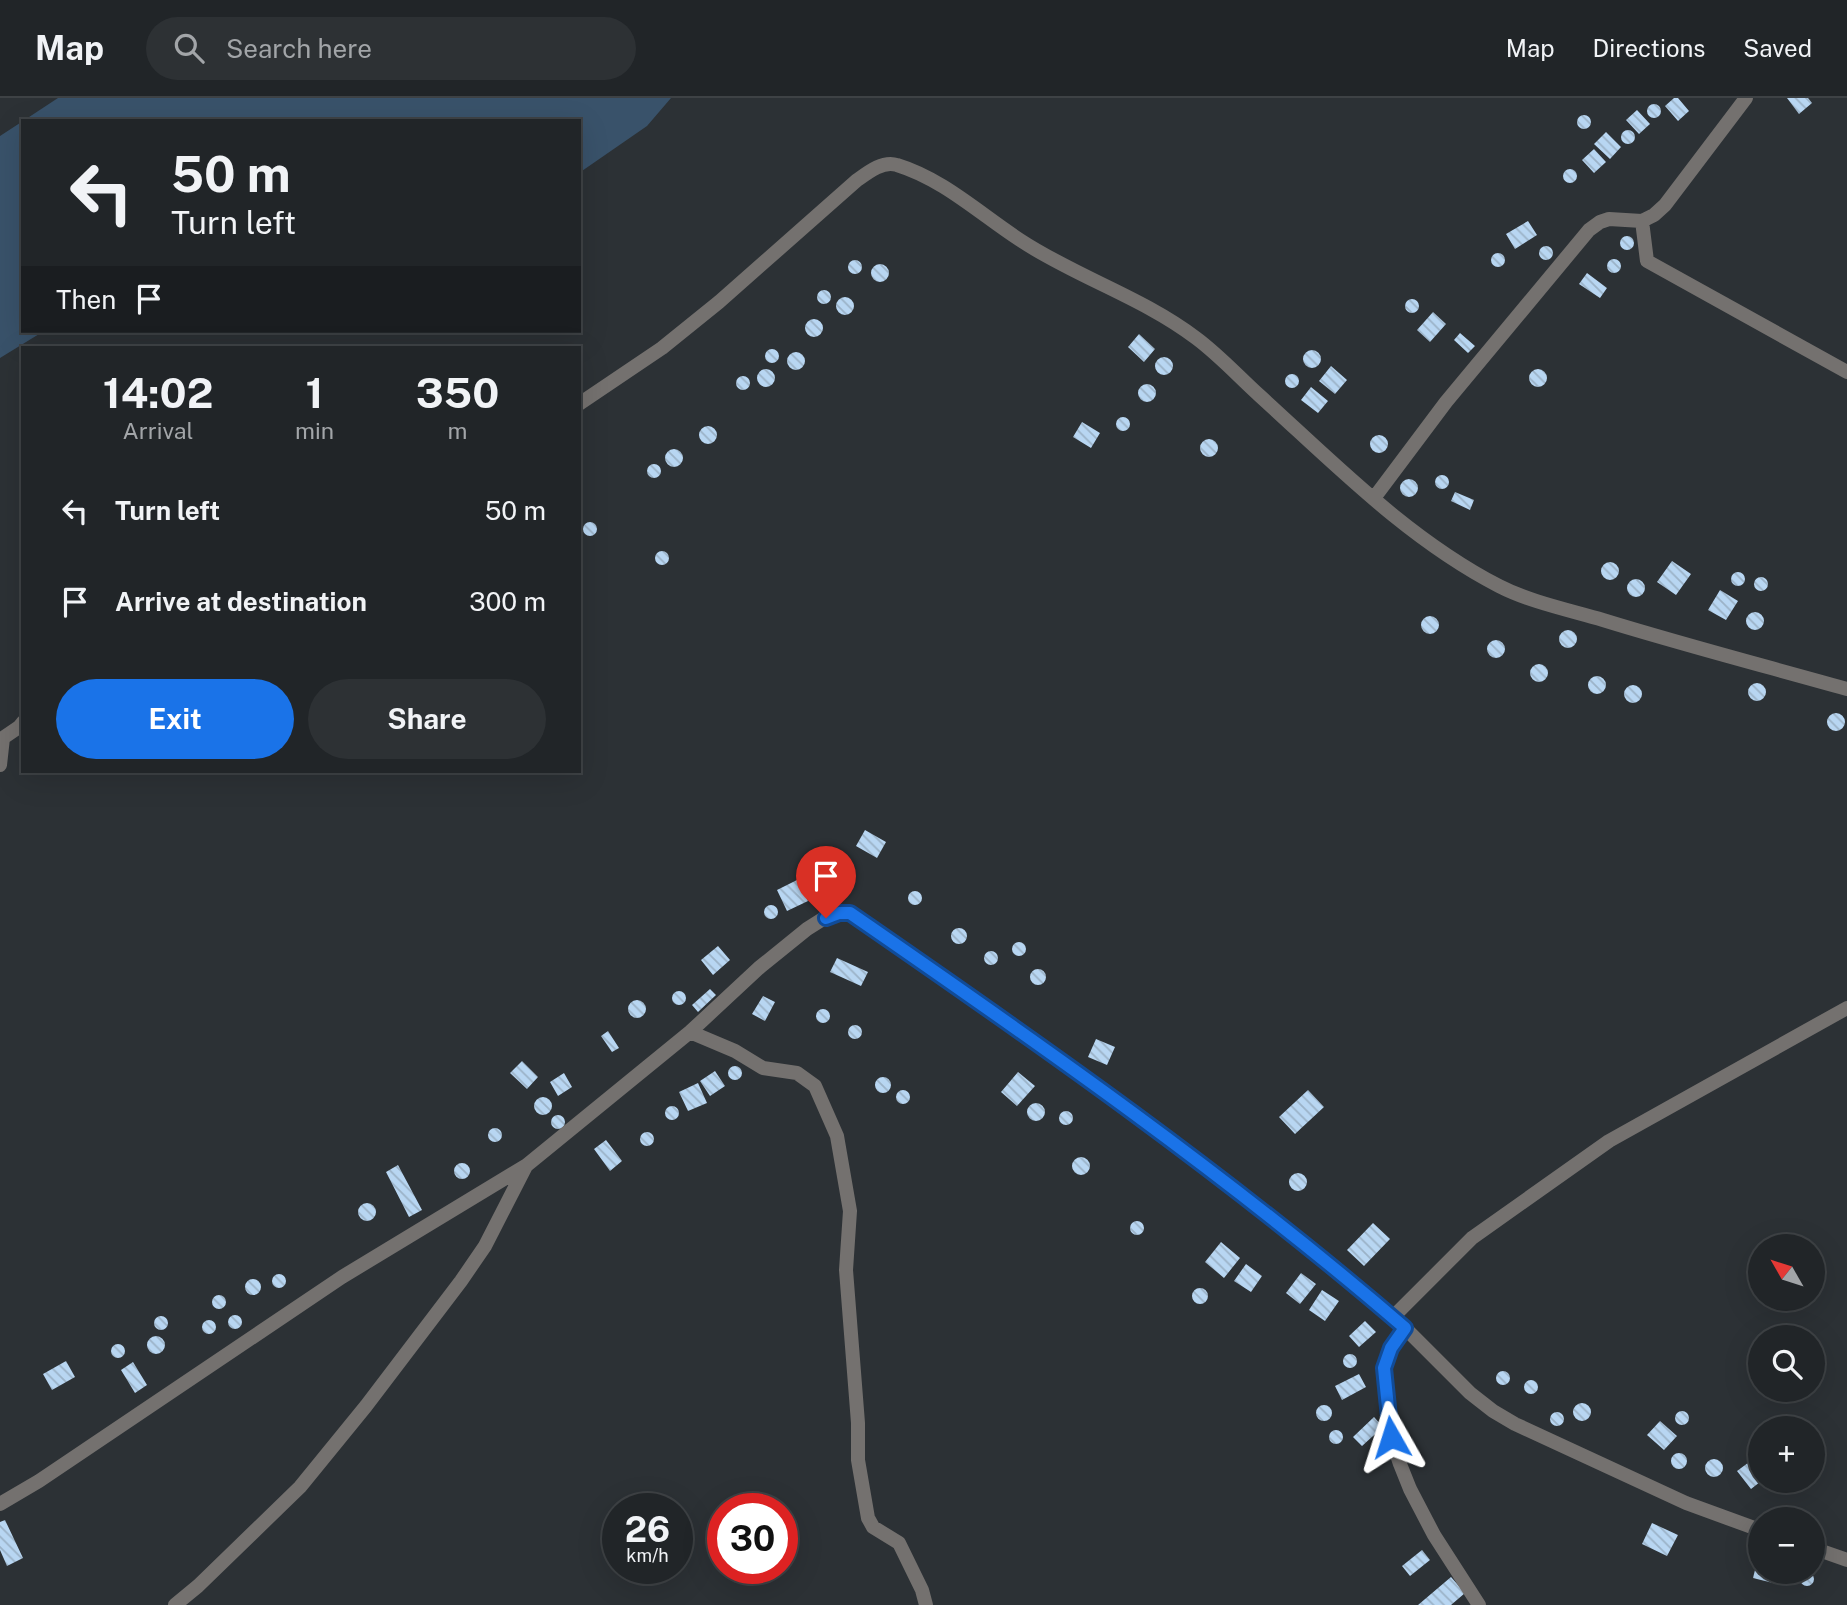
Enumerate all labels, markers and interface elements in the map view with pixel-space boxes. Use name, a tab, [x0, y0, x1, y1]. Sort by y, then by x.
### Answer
search box	[146, 17, 636, 80]
text: Map	[35, 29, 104, 67]
icon: search	[170, 29, 208, 67]
text: Search here	[226, 33, 372, 64]
text: Map	[1506, 34, 1555, 62]
text: Directions	[1593, 34, 1705, 62]
text: Saved	[1743, 34, 1812, 62]
text: 50 m	[171, 145, 291, 203]
icon: left	[56, 147, 147, 238]
text: Turn left	[171, 204, 296, 241]
icon: arrive	[130, 280, 168, 318]
text: Then	[56, 284, 116, 315]
text: 14:02	[103, 368, 213, 417]
text: 1	[306, 368, 324, 417]
text: 350	[416, 368, 499, 417]
text: Arrival	[123, 417, 194, 444]
text: min	[295, 417, 334, 444]
text: m	[448, 417, 467, 444]
icon: left	[56, 492, 94, 530]
text: Turn left	[115, 495, 220, 526]
text: 50 m	[485, 495, 546, 526]
icon: arrive	[56, 583, 94, 621]
text: Arrive at destination	[115, 586, 367, 617]
text: 300 m	[469, 586, 546, 617]
button: Exit	[56, 679, 294, 759]
button: Share	[308, 679, 546, 759]
pin	[796, 846, 856, 918]
icon: arrive	[807, 857, 845, 895]
north arrow	[1748, 1234, 1825, 1311]
map controls	[1748, 1234, 1825, 1584]
button: search	[1748, 1325, 1825, 1402]
position arrow	[1354, 1400, 1428, 1474]
button: +	[1748, 1416, 1825, 1493]
speed limit sign: 30	[707, 1493, 798, 1584]
button: −	[1748, 1507, 1825, 1584]
text: 26	[625, 1509, 670, 1550]
text: km/h	[626, 1545, 669, 1566]

